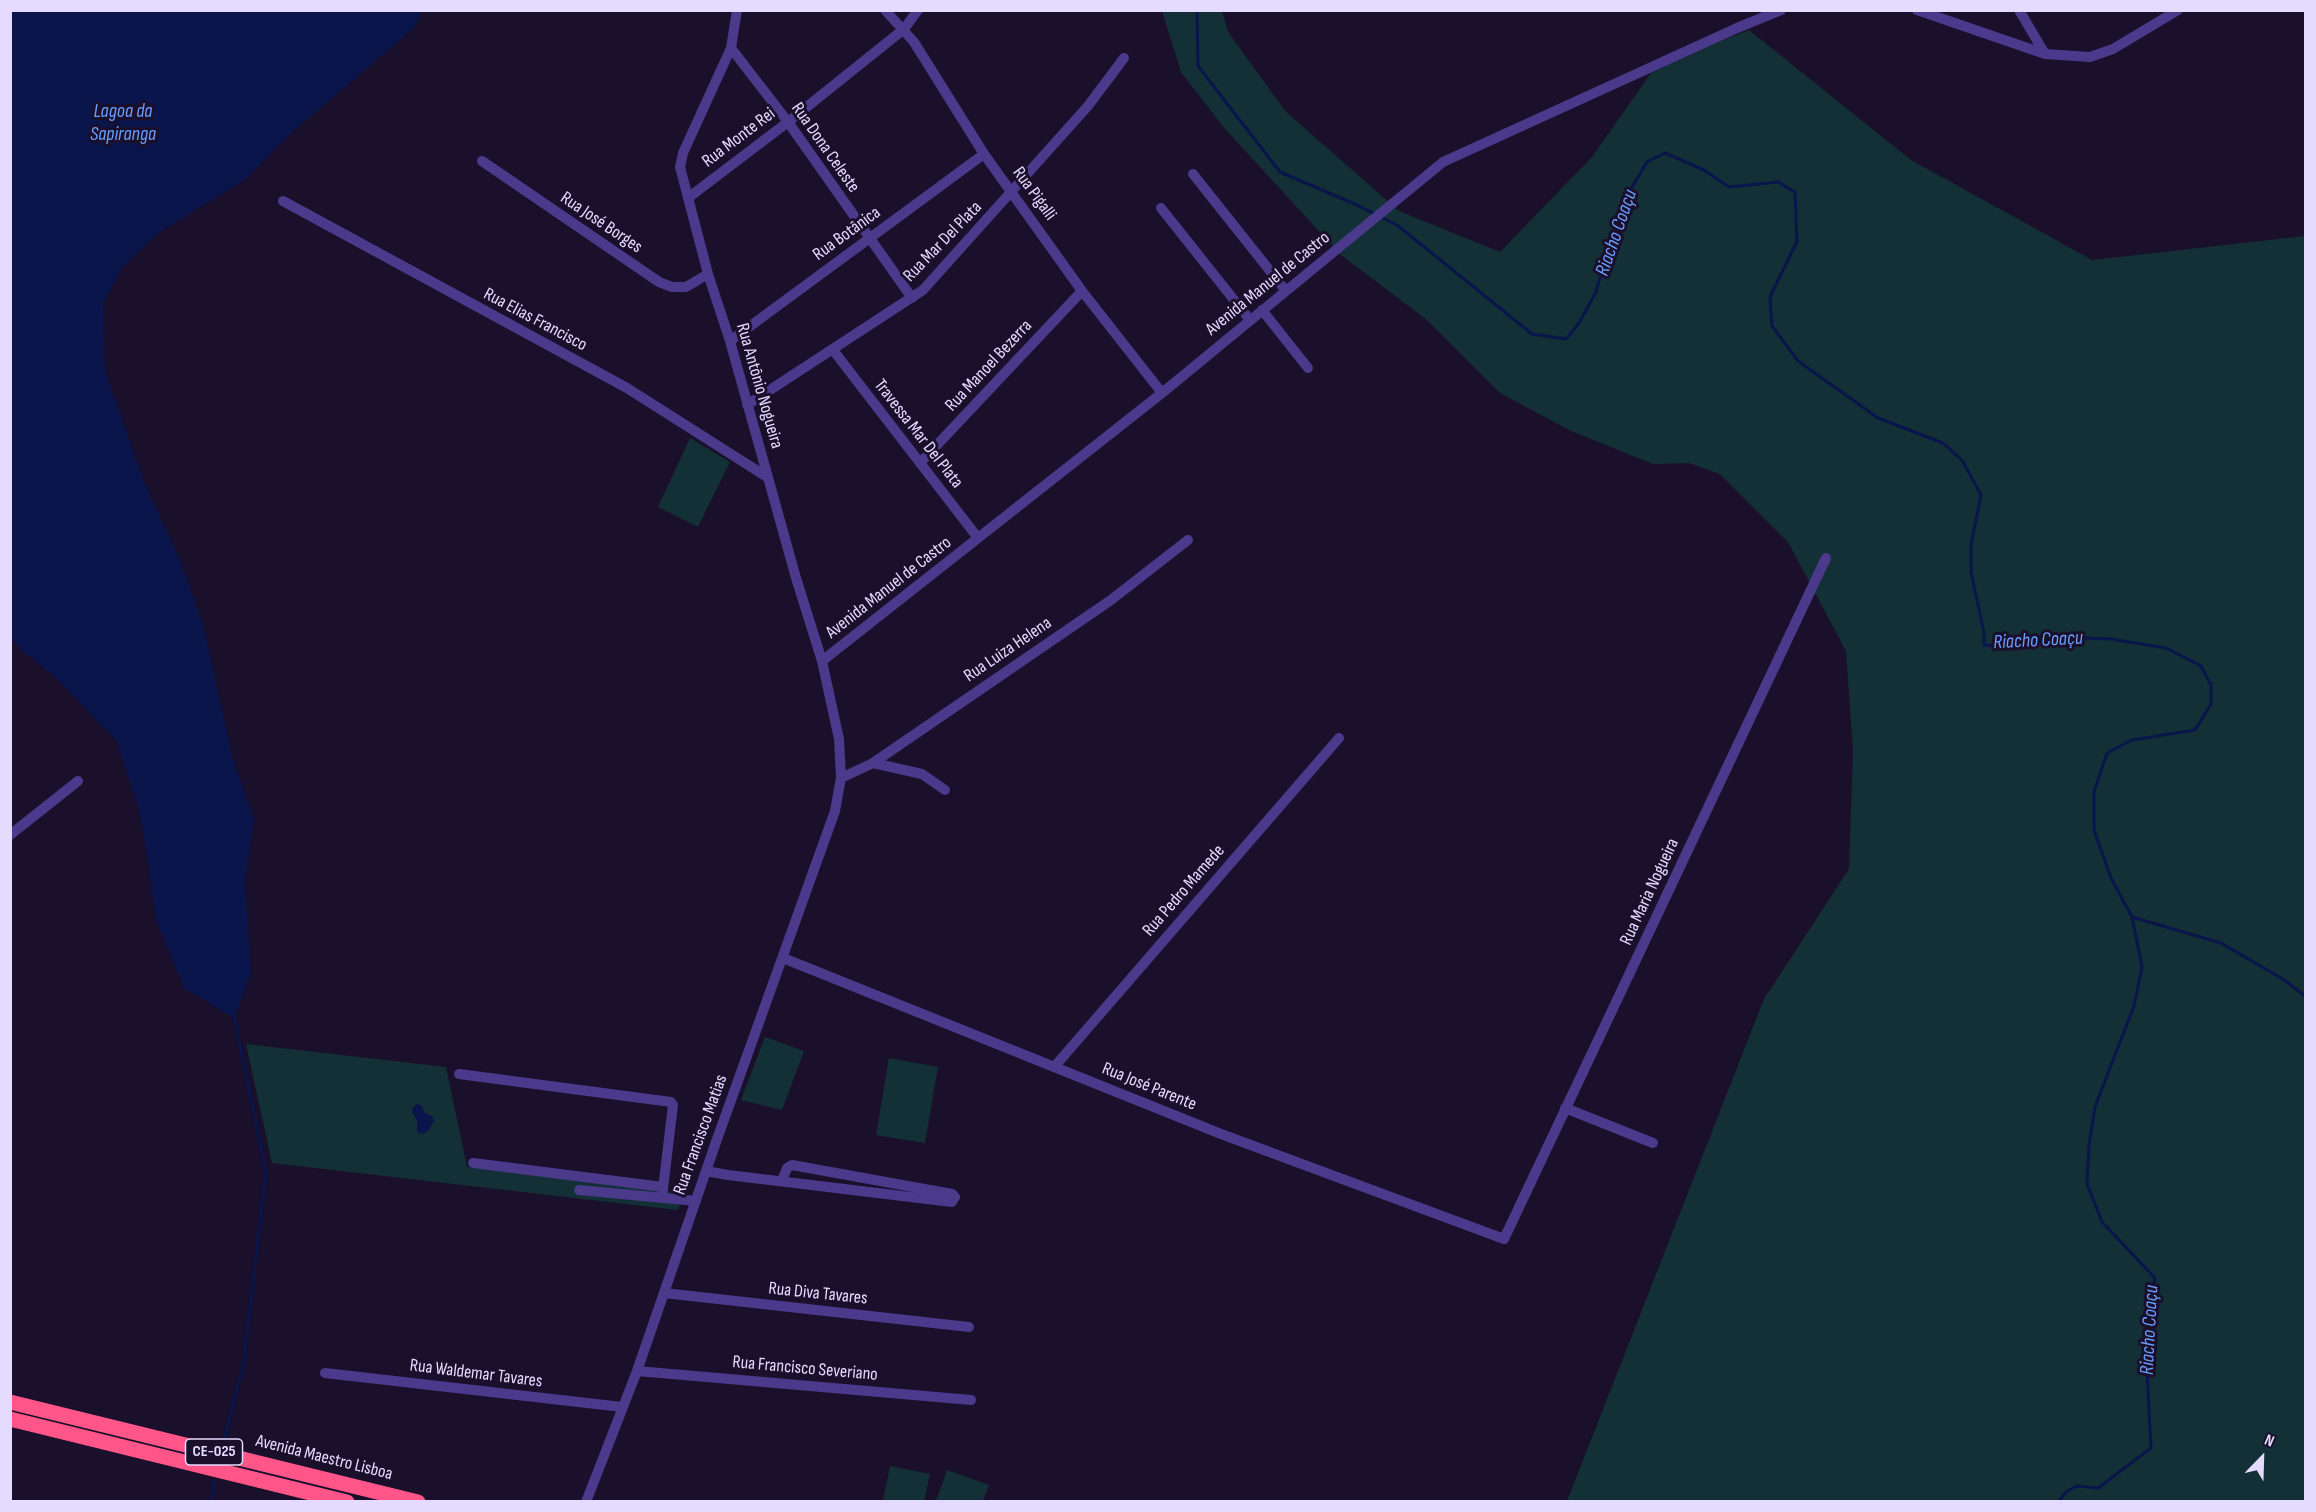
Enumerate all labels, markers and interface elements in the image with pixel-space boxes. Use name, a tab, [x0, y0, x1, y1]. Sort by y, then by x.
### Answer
street label: Rua Dona Celeste	[786, 99, 864, 197]
water label: Lagoa da Sapiranga	[90, 100, 156, 147]
street label: Rua Monte Rei	[698, 104, 780, 172]
street label: Rua Pigalli	[1007, 163, 1061, 225]
water label: Riacho Coaçu	[1591, 187, 1643, 279]
street label: Rua José Borges	[556, 188, 646, 258]
street label: Rua Mar Del Plata	[899, 197, 987, 287]
street label: Rua Botânica	[809, 202, 885, 266]
street label: Avenida Manuel de Castro	[1202, 227, 1334, 341]
street label: Rua Elias Francisco	[479, 284, 591, 356]
street label: Rua Manoel Bezerra	[941, 316, 1037, 416]
street label: Rua Antônio Nogueira	[731, 321, 787, 451]
street label: Travessa Mar Del Plata	[869, 375, 967, 493]
street label: Avenida Manuel de Castro	[822, 532, 956, 644]
street label: Rua Luiza Helena	[960, 613, 1056, 687]
water label: Riacho Coaçu	[1993, 627, 2083, 655]
street label: Rua Maria Nogueira	[1616, 835, 1684, 949]
street label: Rua Pedro Mamede	[1138, 841, 1230, 941]
street label: Rua José Parente	[1099, 1058, 1199, 1116]
street label: Rua Francisco Matias	[669, 1072, 733, 1198]
street label: Rua Diva Tavares	[767, 1278, 869, 1310]
water label: Riacho Coaçu	[2136, 1285, 2164, 1375]
street label: Rua Francisco Severiano	[731, 1352, 879, 1386]
street label: Rua Waldemar Tavares	[408, 1355, 544, 1393]
north arrow	[2232, 1428, 2292, 1488]
street label: Avenida Maestro Lisboa	[253, 1431, 395, 1485]
text: N	[2262, 1431, 2277, 1451]
road number: CE-025	[186, 1439, 242, 1465]

